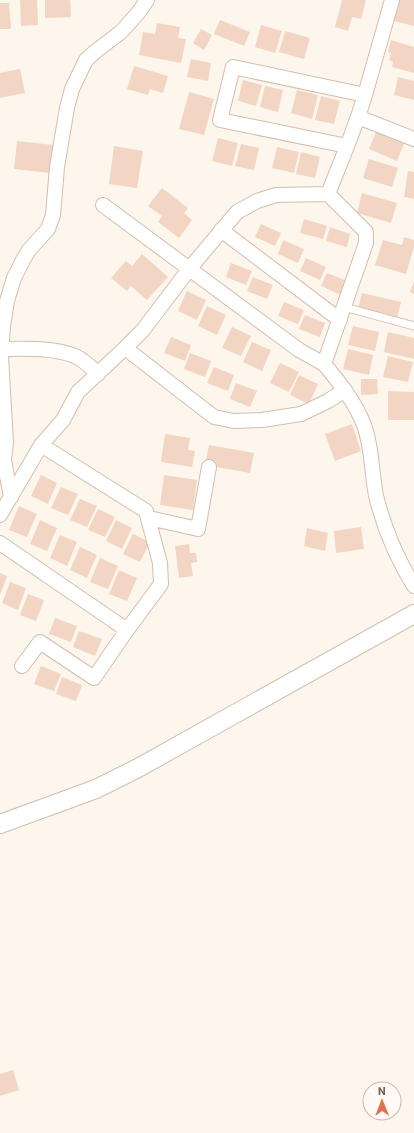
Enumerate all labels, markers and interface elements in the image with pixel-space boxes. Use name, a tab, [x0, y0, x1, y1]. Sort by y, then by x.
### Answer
north arrow	[362, 1081, 402, 1121]
text: N	[378, 1085, 386, 1098]

